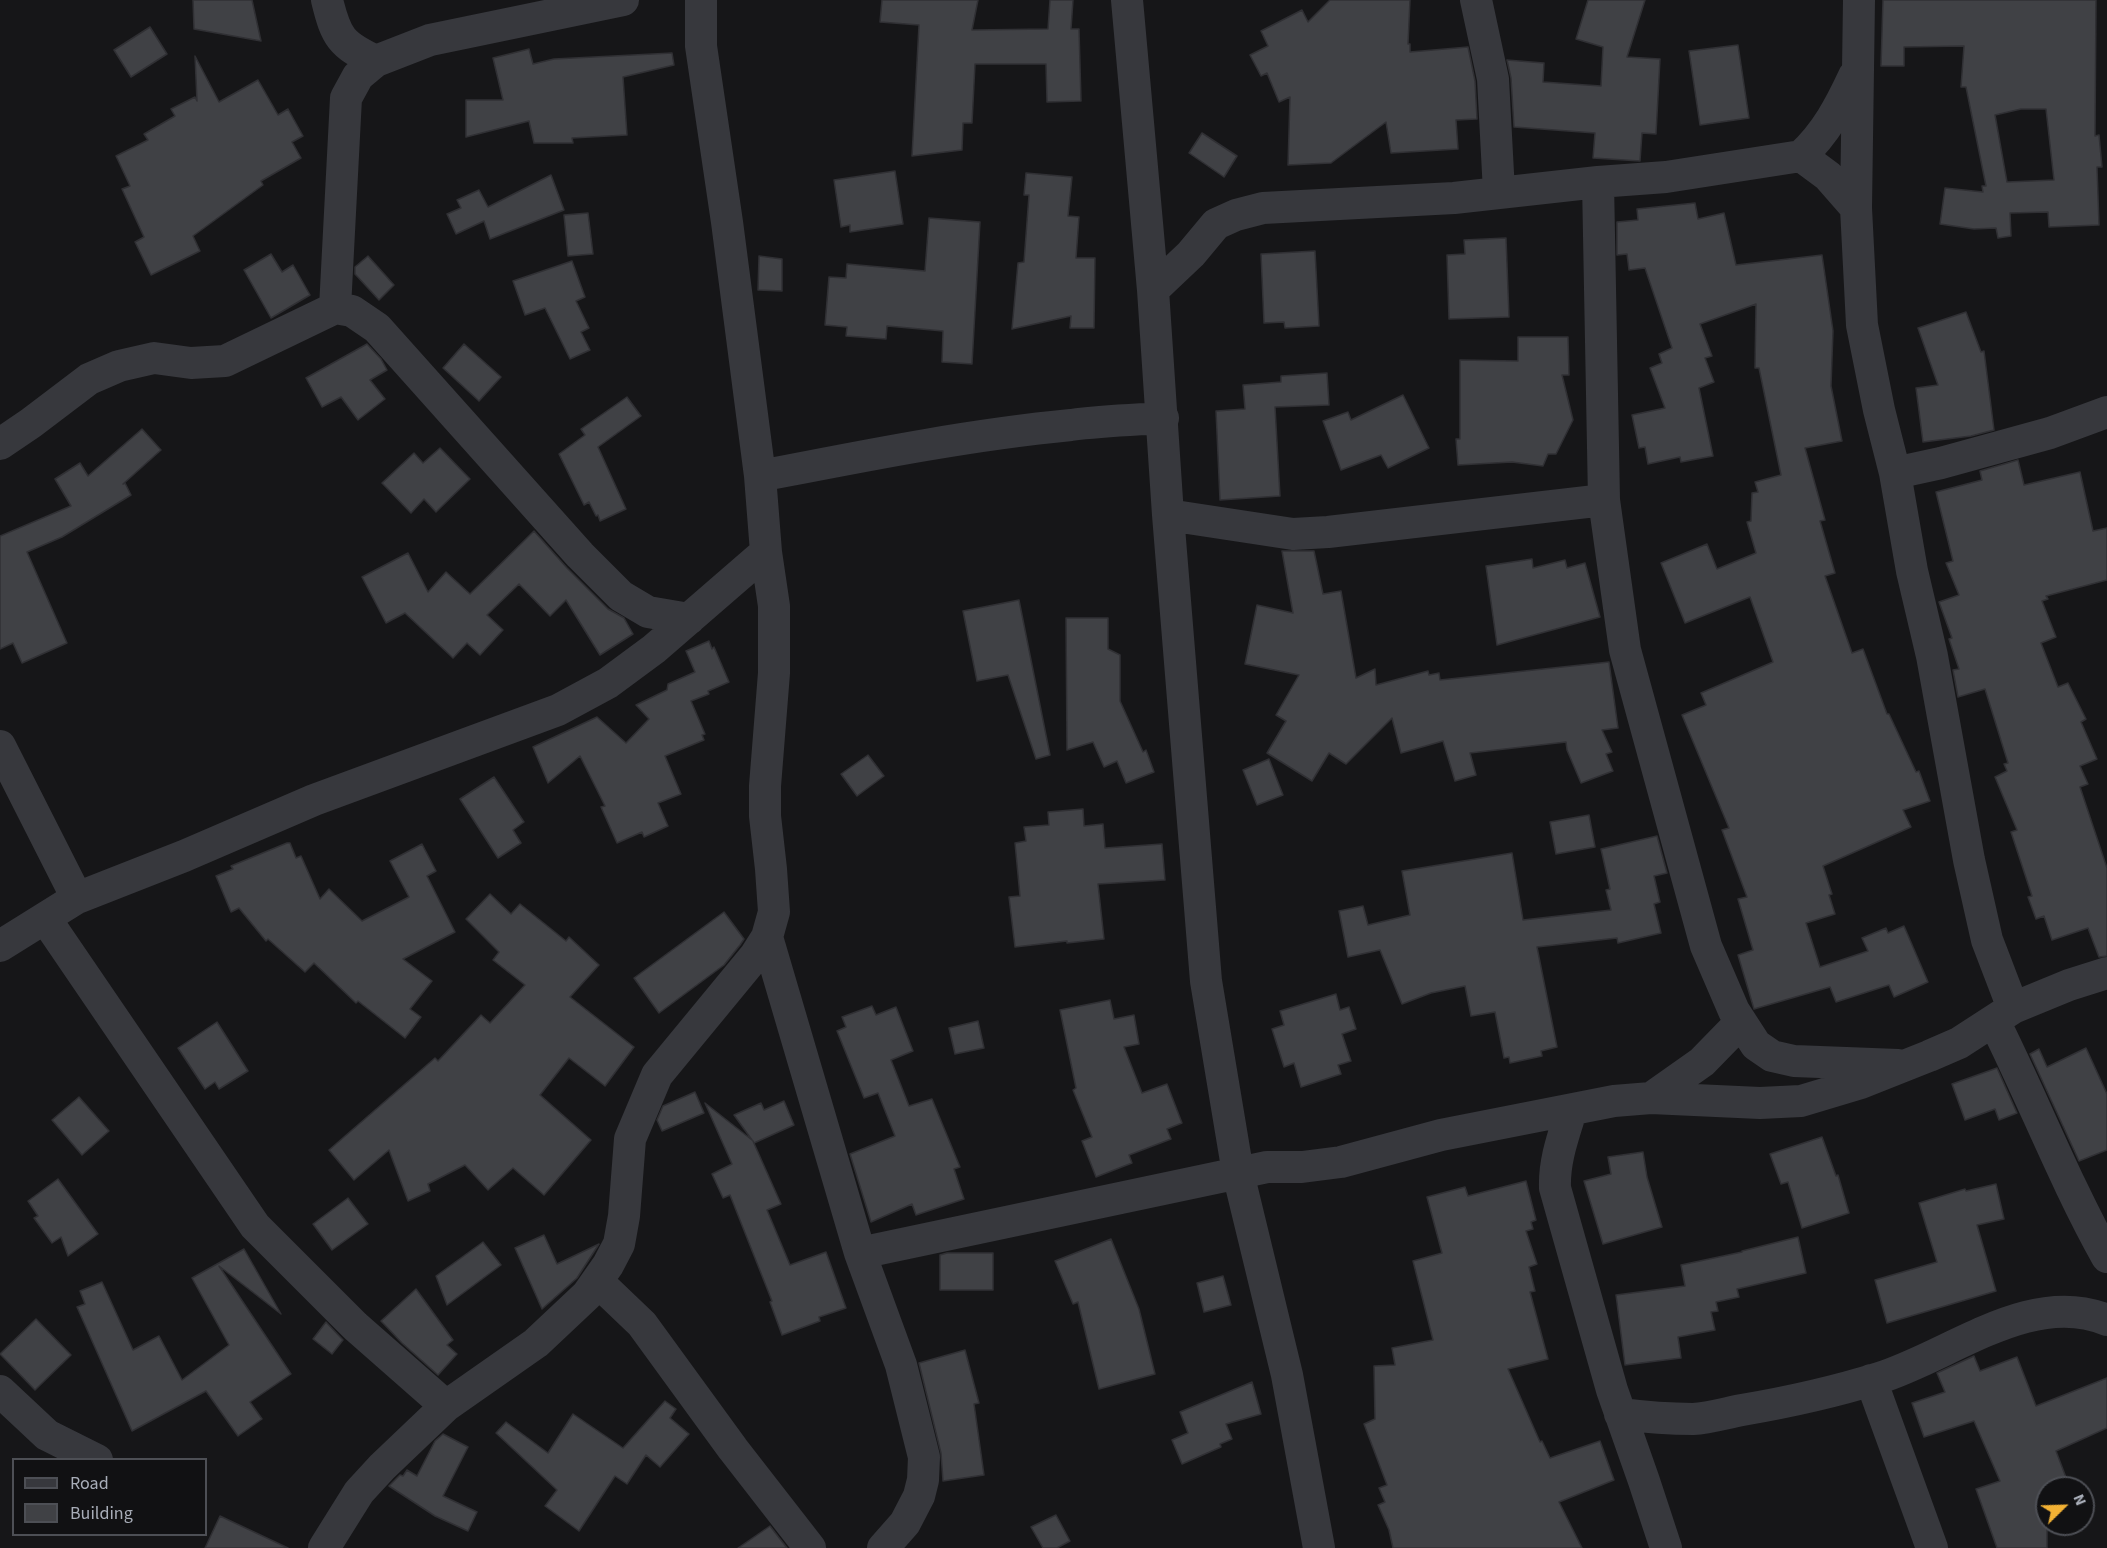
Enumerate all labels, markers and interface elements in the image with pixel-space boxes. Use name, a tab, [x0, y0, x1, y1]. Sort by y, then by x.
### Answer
legend	[12, 1458, 207, 1536]
text: Road	[70, 1471, 109, 1496]
north arrow	[2035, 1476, 2095, 1536]
text: N	[2068, 1491, 2092, 1509]
text: Building	[70, 1501, 133, 1526]

